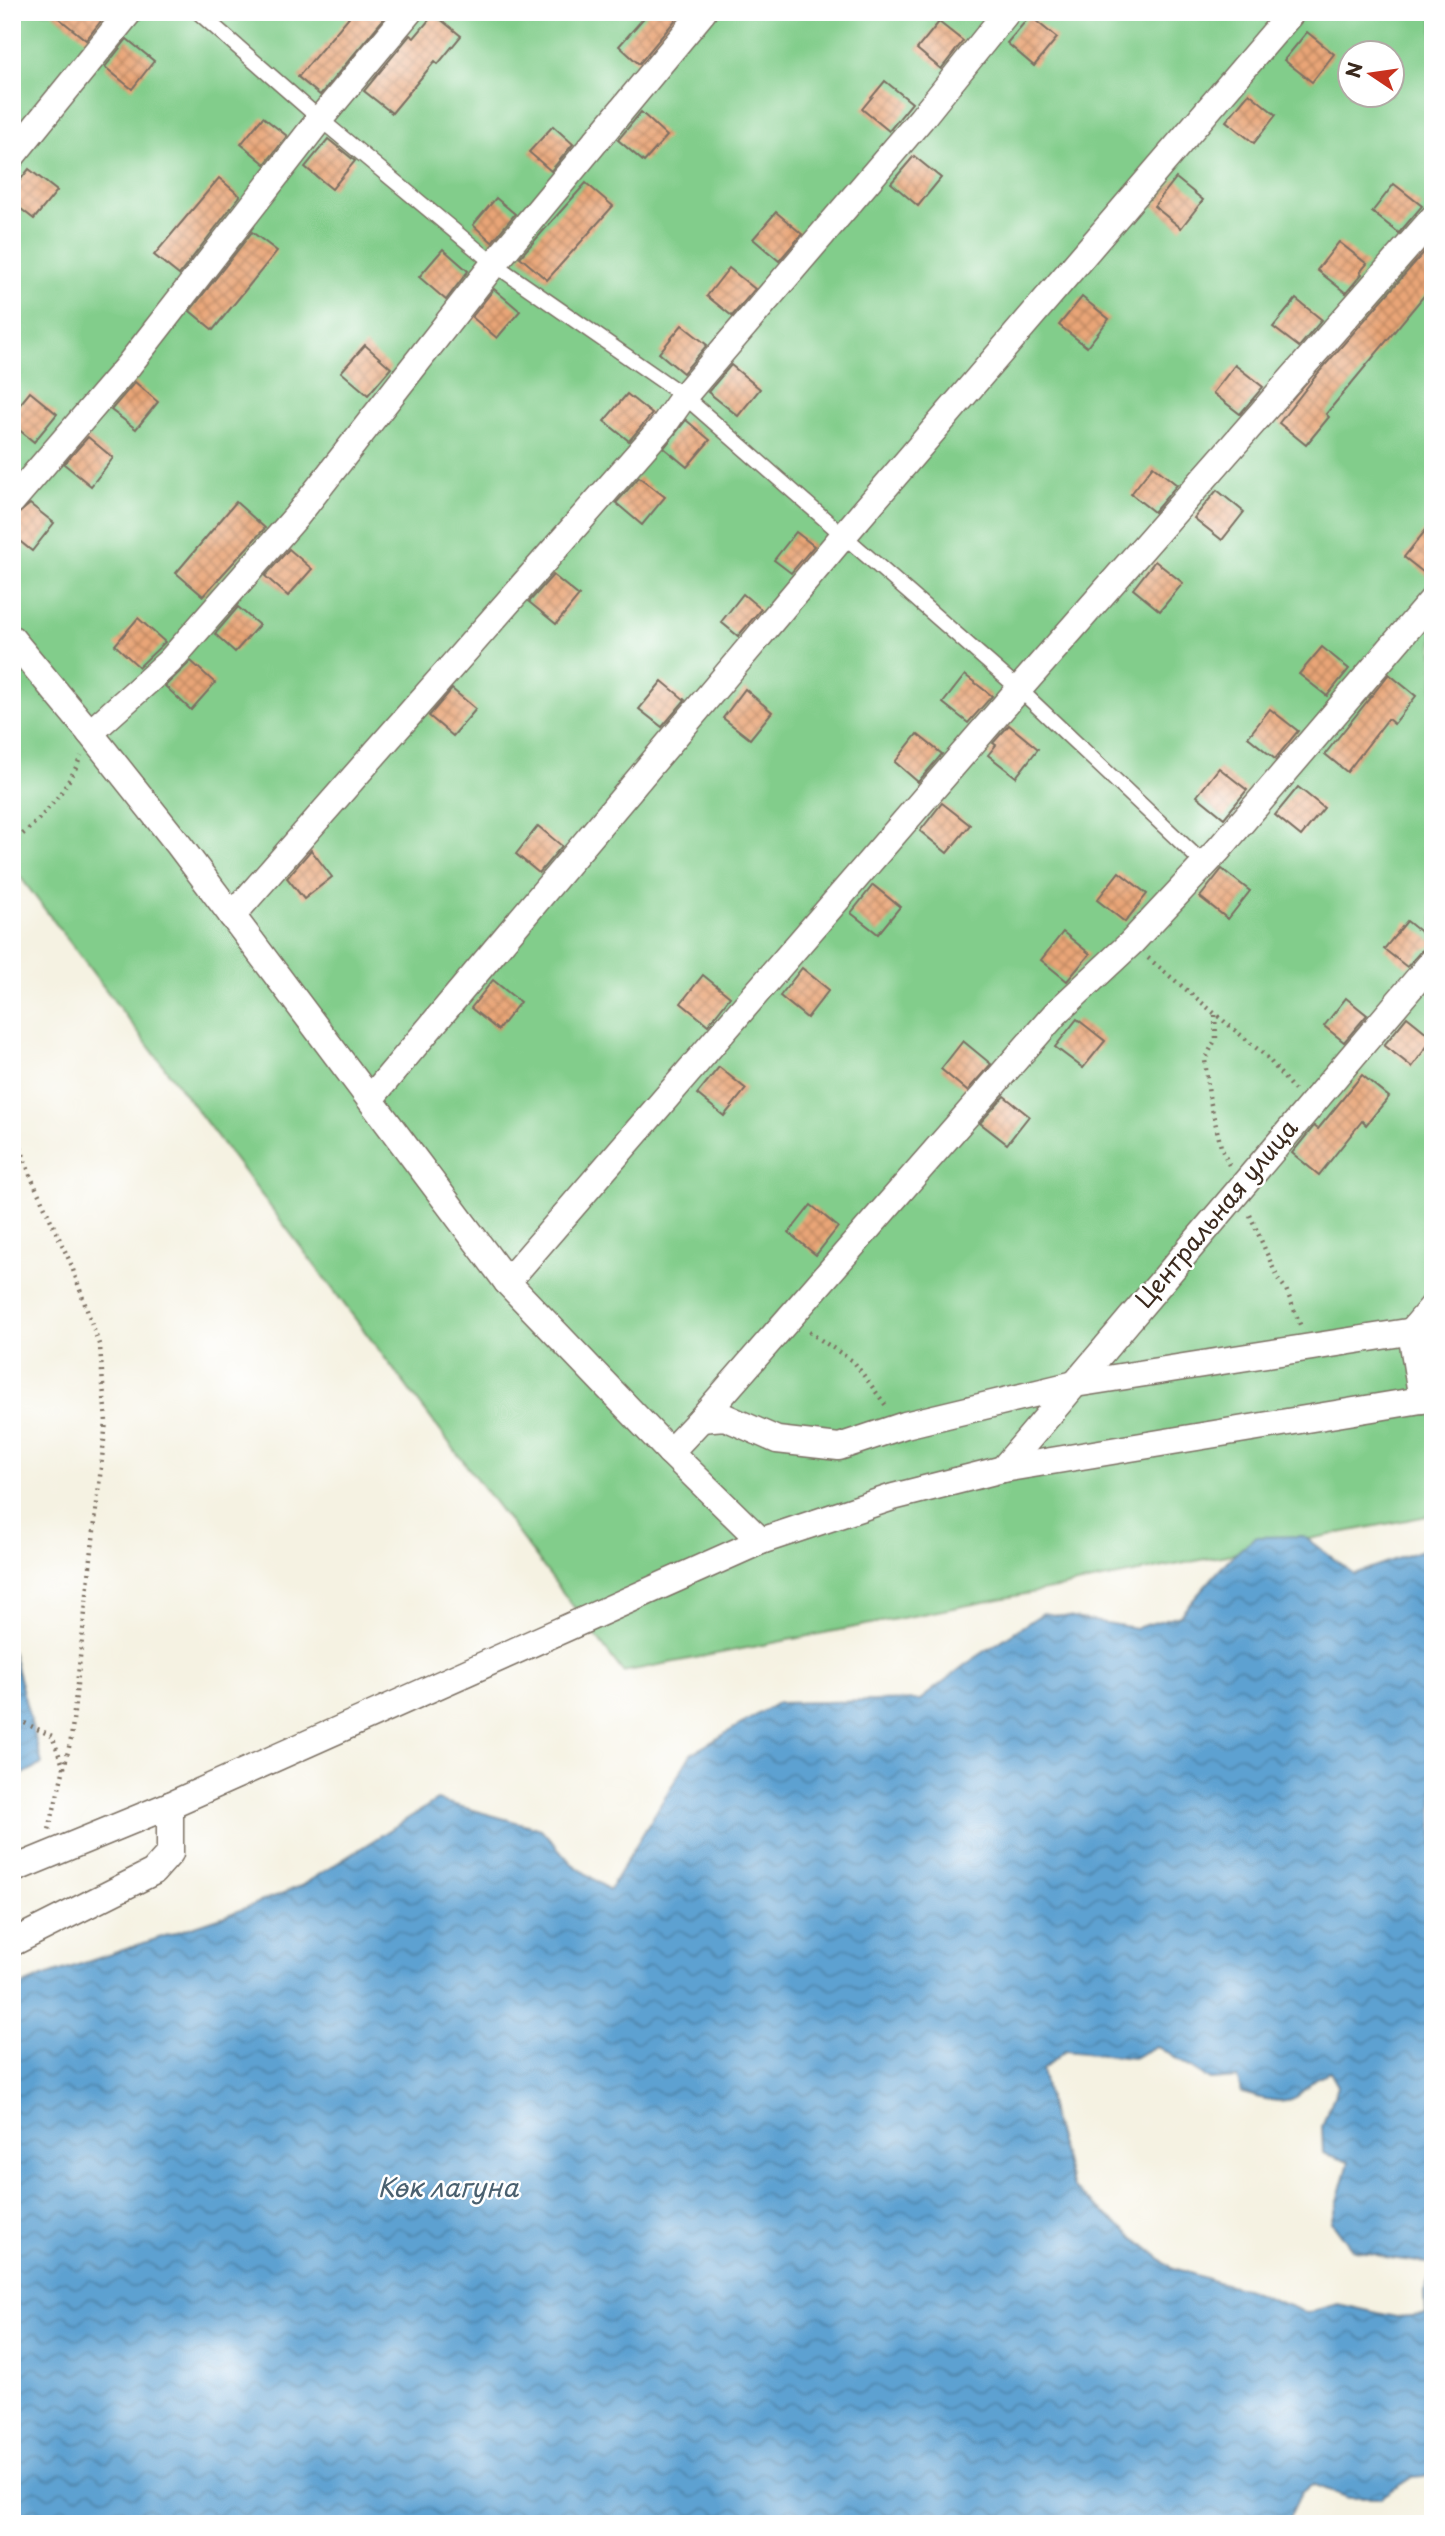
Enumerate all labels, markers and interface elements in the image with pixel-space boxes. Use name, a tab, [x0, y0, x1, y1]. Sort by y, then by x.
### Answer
north arrow	[1336, 38, 1406, 108]
text: N	[1338, 59, 1369, 80]
street label: Центральная улица	[1126, 1110, 1305, 1315]
water label: Көк лагуна	[378, 2167, 519, 2206]

